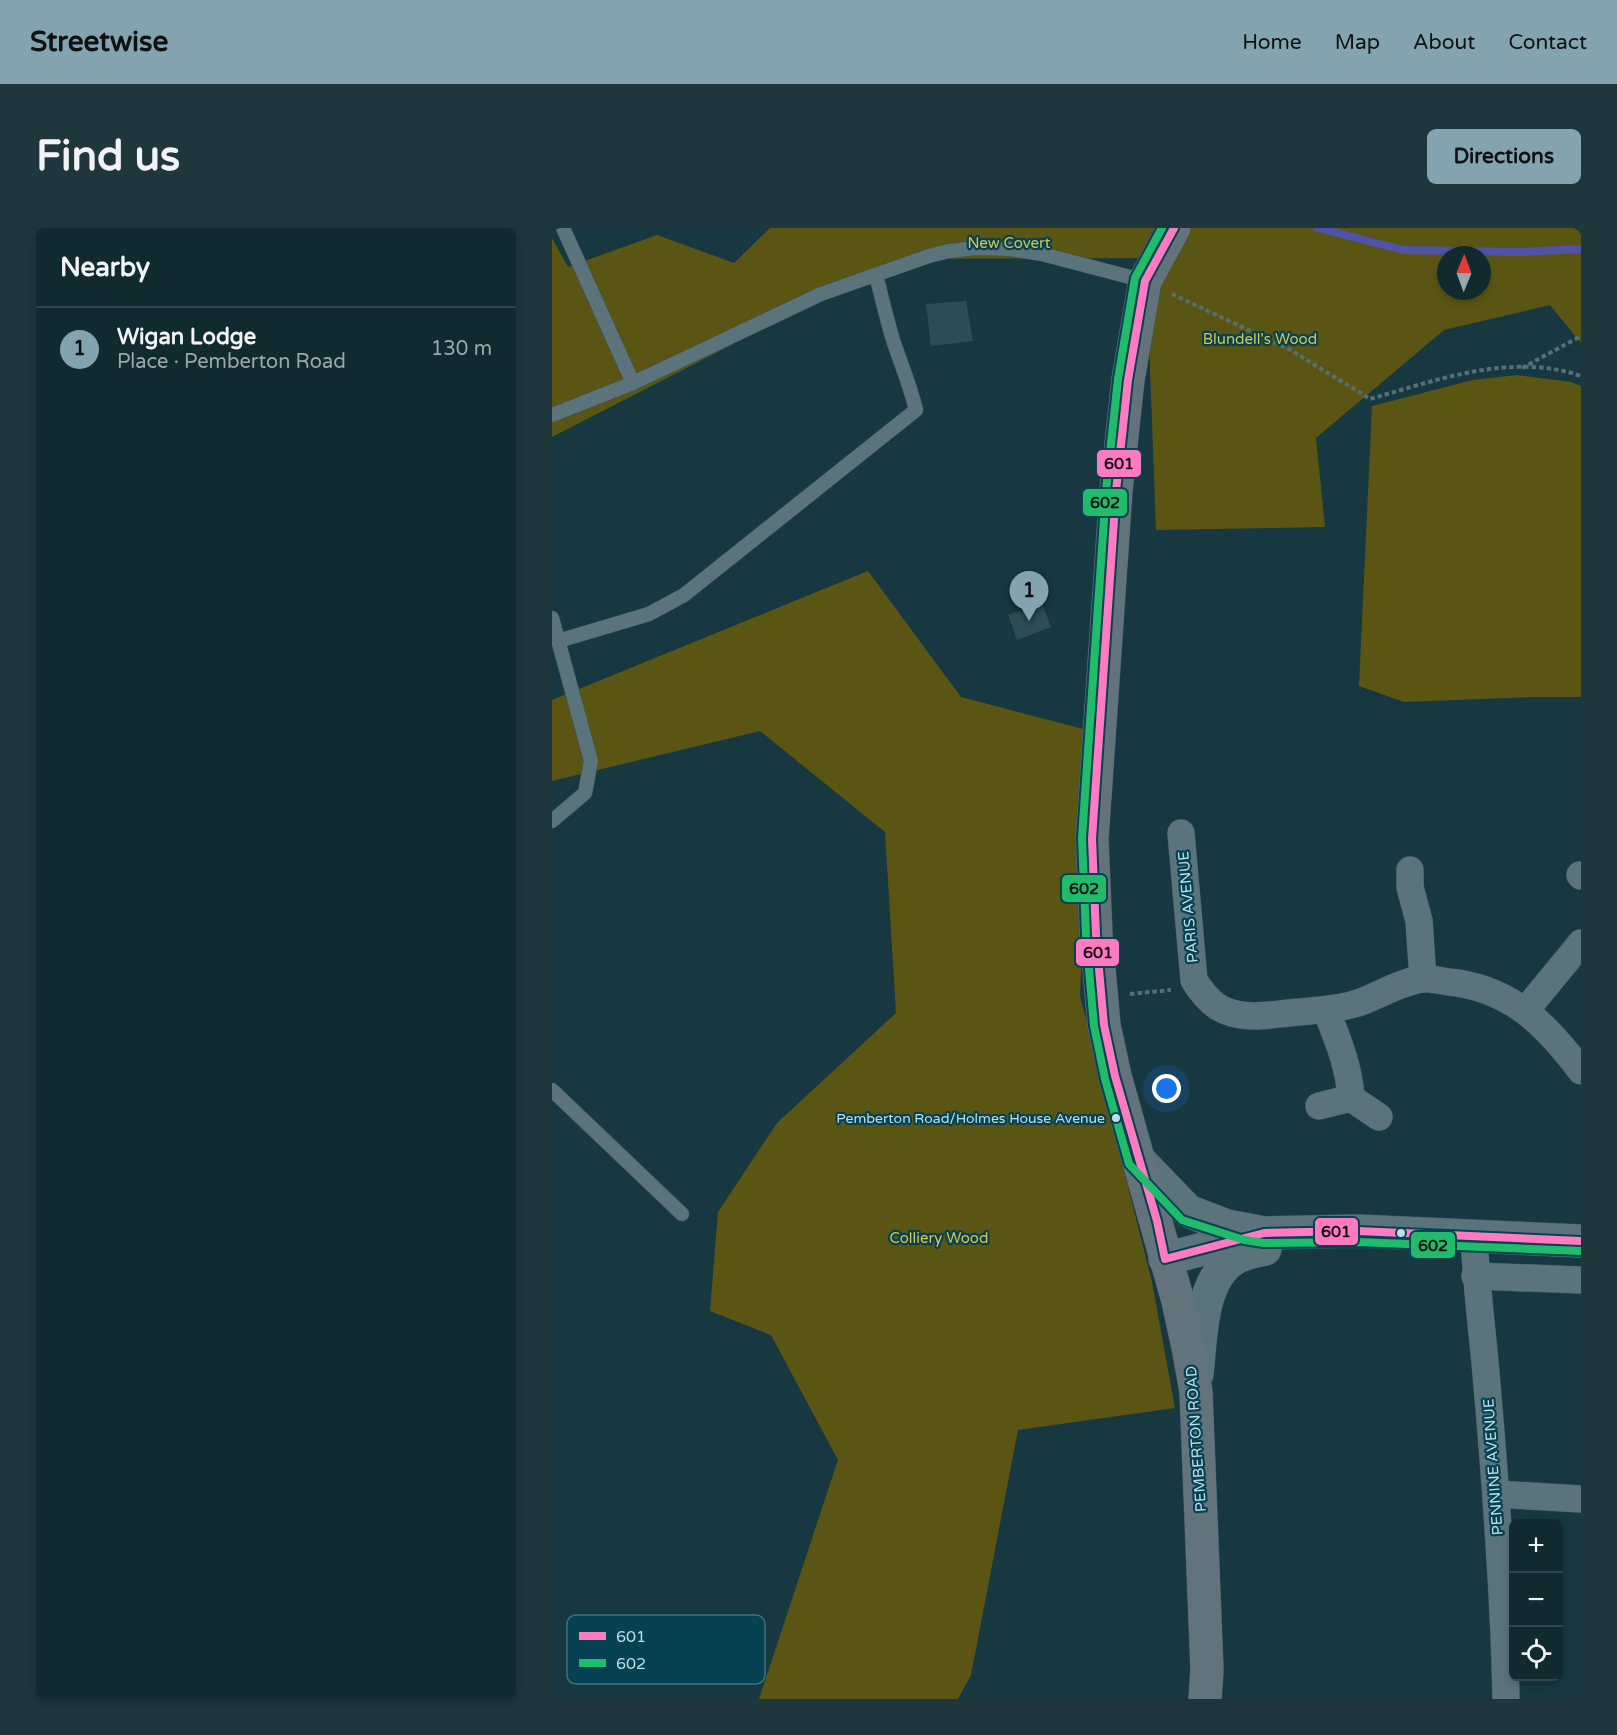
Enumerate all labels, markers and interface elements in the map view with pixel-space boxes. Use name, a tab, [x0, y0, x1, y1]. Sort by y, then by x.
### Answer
text: Streetwise	[30, 25, 168, 59]
text: Home	[1242, 30, 1302, 55]
text: Map	[1335, 30, 1380, 55]
text: About	[1413, 30, 1475, 55]
text: Contact	[1508, 30, 1587, 55]
button: Directions	[1427, 129, 1581, 184]
text: Find us	[36, 131, 180, 182]
park label: New Covert	[967, 234, 1051, 252]
north arrow	[1437, 246, 1491, 300]
text: Nearby	[60, 252, 150, 283]
text: Wigan Lodge	[117, 324, 256, 350]
park label: Blundell's Wood	[1203, 330, 1317, 348]
text: 1	[73, 337, 86, 361]
text: 130 m	[431, 337, 492, 361]
text: Place · Pemberton Road	[117, 350, 346, 374]
line badge: 601	[1096, 449, 1142, 478]
text: 601	[1104, 454, 1134, 474]
line badge: 602	[1082, 488, 1128, 517]
text: 602	[1090, 493, 1120, 513]
pin: 1	[1010, 572, 1048, 621]
street label: PARIS AVENUE	[1174, 850, 1202, 964]
line badge: 602	[1061, 874, 1107, 903]
text: 602	[1069, 879, 1099, 899]
line badge: 601	[1075, 938, 1120, 967]
text: 601	[1083, 943, 1113, 963]
your location	[1152, 1074, 1181, 1103]
place label: Pemberton Road/Holmes House Avenue	[836, 1110, 1105, 1127]
marker: Pemberton Road/Holmes House Avenue	[1110, 1112, 1122, 1124]
line badge: 601	[1314, 1217, 1359, 1246]
text: 601	[1321, 1222, 1351, 1242]
unlabelled marker	[1395, 1227, 1407, 1239]
park label: Colliery Wood	[890, 1229, 988, 1247]
line badge: 602	[1410, 1231, 1456, 1259]
text: 602	[1418, 1236, 1448, 1256]
street label: PEMBERTON ROAD	[1182, 1365, 1210, 1513]
street label: PENNINE AVENUE	[1479, 1398, 1507, 1536]
map controls	[1509, 1519, 1563, 1681]
button: +	[1509, 1519, 1563, 1573]
button: −	[1509, 1573, 1563, 1627]
legend	[567, 1615, 765, 1684]
text: 601	[616, 1627, 646, 1647]
button: locate	[1509, 1627, 1563, 1681]
text: 602	[616, 1654, 646, 1674]

